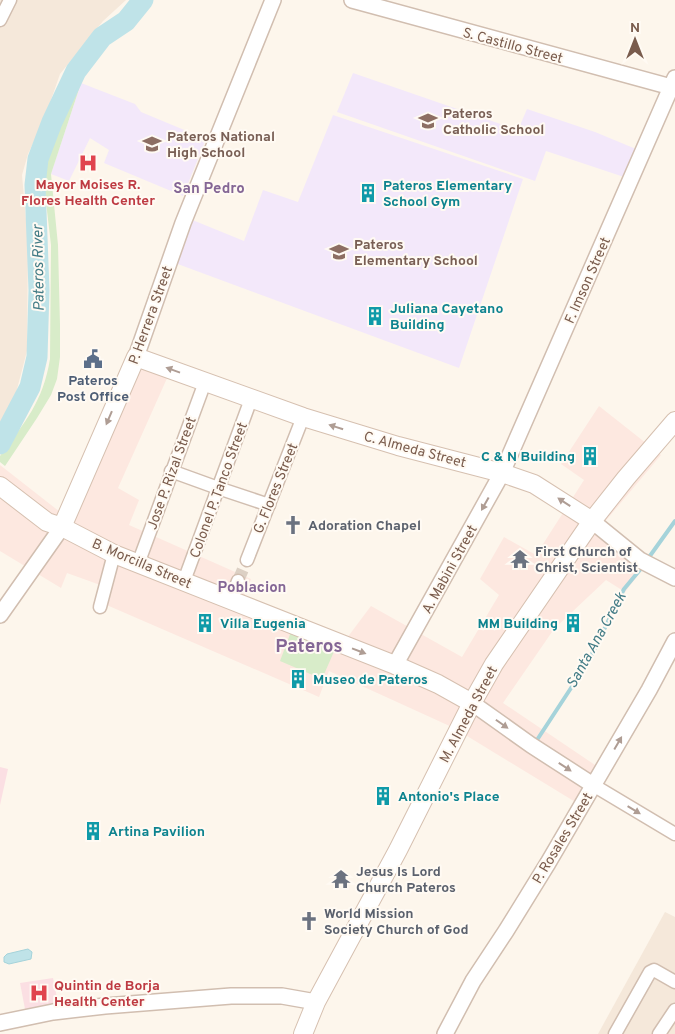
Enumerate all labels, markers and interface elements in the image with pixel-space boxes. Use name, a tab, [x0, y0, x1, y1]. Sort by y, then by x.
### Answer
north arrow	[610, 15, 660, 65]
text: N	[630, 20, 640, 37]
street label: S. Castillo Street	[461, 25, 565, 68]
place label: Pateros Catholic School	[443, 106, 544, 139]
school or university icon: Pateros Catholic School	[417, 110, 439, 132]
place label: Pateros National High School	[167, 129, 275, 162]
school or university icon: Pateros National High School	[141, 133, 163, 155]
hospital icon: Mayor Moises R. Flores Health Center	[77, 152, 99, 174]
place label: Mayor Moises R. Flores Health Center	[21, 177, 155, 210]
place label: Pateros Elementary School Gym	[383, 178, 512, 211]
district label: San Pedro	[173, 180, 245, 199]
building icon: Pateros Elementary School Gym	[357, 182, 379, 204]
water label: Pateros River	[29, 223, 50, 311]
street label: F. Imson Street	[562, 235, 615, 326]
place label: Pateros Elementary School	[354, 237, 478, 270]
school or university icon: Pateros Elementary School	[328, 241, 350, 263]
street label: P. Herrera Street	[126, 264, 177, 367]
place label: Juliana Cayetano Building	[390, 301, 503, 334]
building icon: Juliana Cayetano Building	[364, 305, 386, 327]
public building icon: Pateros Post Office	[82, 348, 104, 370]
one-way arrow	[165, 366, 180, 374]
place label: Pateros Post Office	[57, 373, 129, 406]
one-way arrow	[105, 411, 113, 425]
street label: Jose P. Rizal Street	[144, 415, 201, 532]
street label: Colonel P. Tanco Street	[187, 420, 252, 561]
one-way arrow	[329, 423, 344, 431]
street label: C. Almeda Street	[362, 429, 468, 472]
street label: G. Flores Street	[250, 441, 302, 536]
building icon: C & N Building	[579, 445, 601, 467]
place label: C & N Building	[481, 449, 575, 466]
one-way arrow	[480, 497, 489, 511]
one-way arrow	[557, 497, 570, 507]
church icon: Adoration Chapel	[282, 514, 304, 536]
place label: Adoration Chapel	[308, 518, 421, 535]
street label: A. Mabini Street	[419, 522, 482, 617]
street label: B. Morcilla Street	[89, 536, 194, 593]
place label: First Church of Christ, Scientist	[535, 544, 638, 577]
temple icon: First Church of Christ, Scientist	[509, 548, 531, 570]
district label: Poblacion	[218, 579, 286, 598]
water label: Santa Ana Creek	[563, 589, 632, 692]
building icon: Villa Eugenia	[194, 612, 216, 634]
building icon: MM Building	[562, 612, 584, 634]
place label: Villa Eugenia	[220, 616, 306, 633]
place label: MM Building	[477, 616, 558, 633]
district label: Pateros	[275, 635, 343, 659]
one-way arrow	[352, 647, 367, 655]
street label: M. Almeda Street	[437, 663, 502, 766]
building icon: Museo de Pateros	[287, 668, 309, 690]
place label: Museo de Pateros	[313, 672, 428, 689]
one-way arrow	[495, 719, 509, 729]
one-way arrow	[613, 737, 622, 750]
one-way arrow	[558, 762, 572, 772]
building icon: Antonio's Place	[372, 785, 394, 807]
place label: Antonio's Place	[398, 789, 500, 806]
street label: P. Rosales Street	[529, 790, 597, 887]
one-way arrow	[628, 805, 641, 814]
building icon: Artina Pavilion	[82, 820, 104, 842]
place label: Artina Pavilion	[108, 824, 205, 841]
place label: Jesus Is Lord Church Pateros	[356, 864, 456, 897]
temple icon: Jesus Is Lord Church Pateros	[330, 868, 352, 890]
place label: World Mission Society Church of God	[324, 906, 469, 939]
church icon: World Mission Society Church of God	[298, 910, 320, 932]
place label: Quintin de Borja Health Center	[54, 978, 160, 1011]
hospital icon: Quintin de Borja Health Center	[28, 982, 50, 1004]

